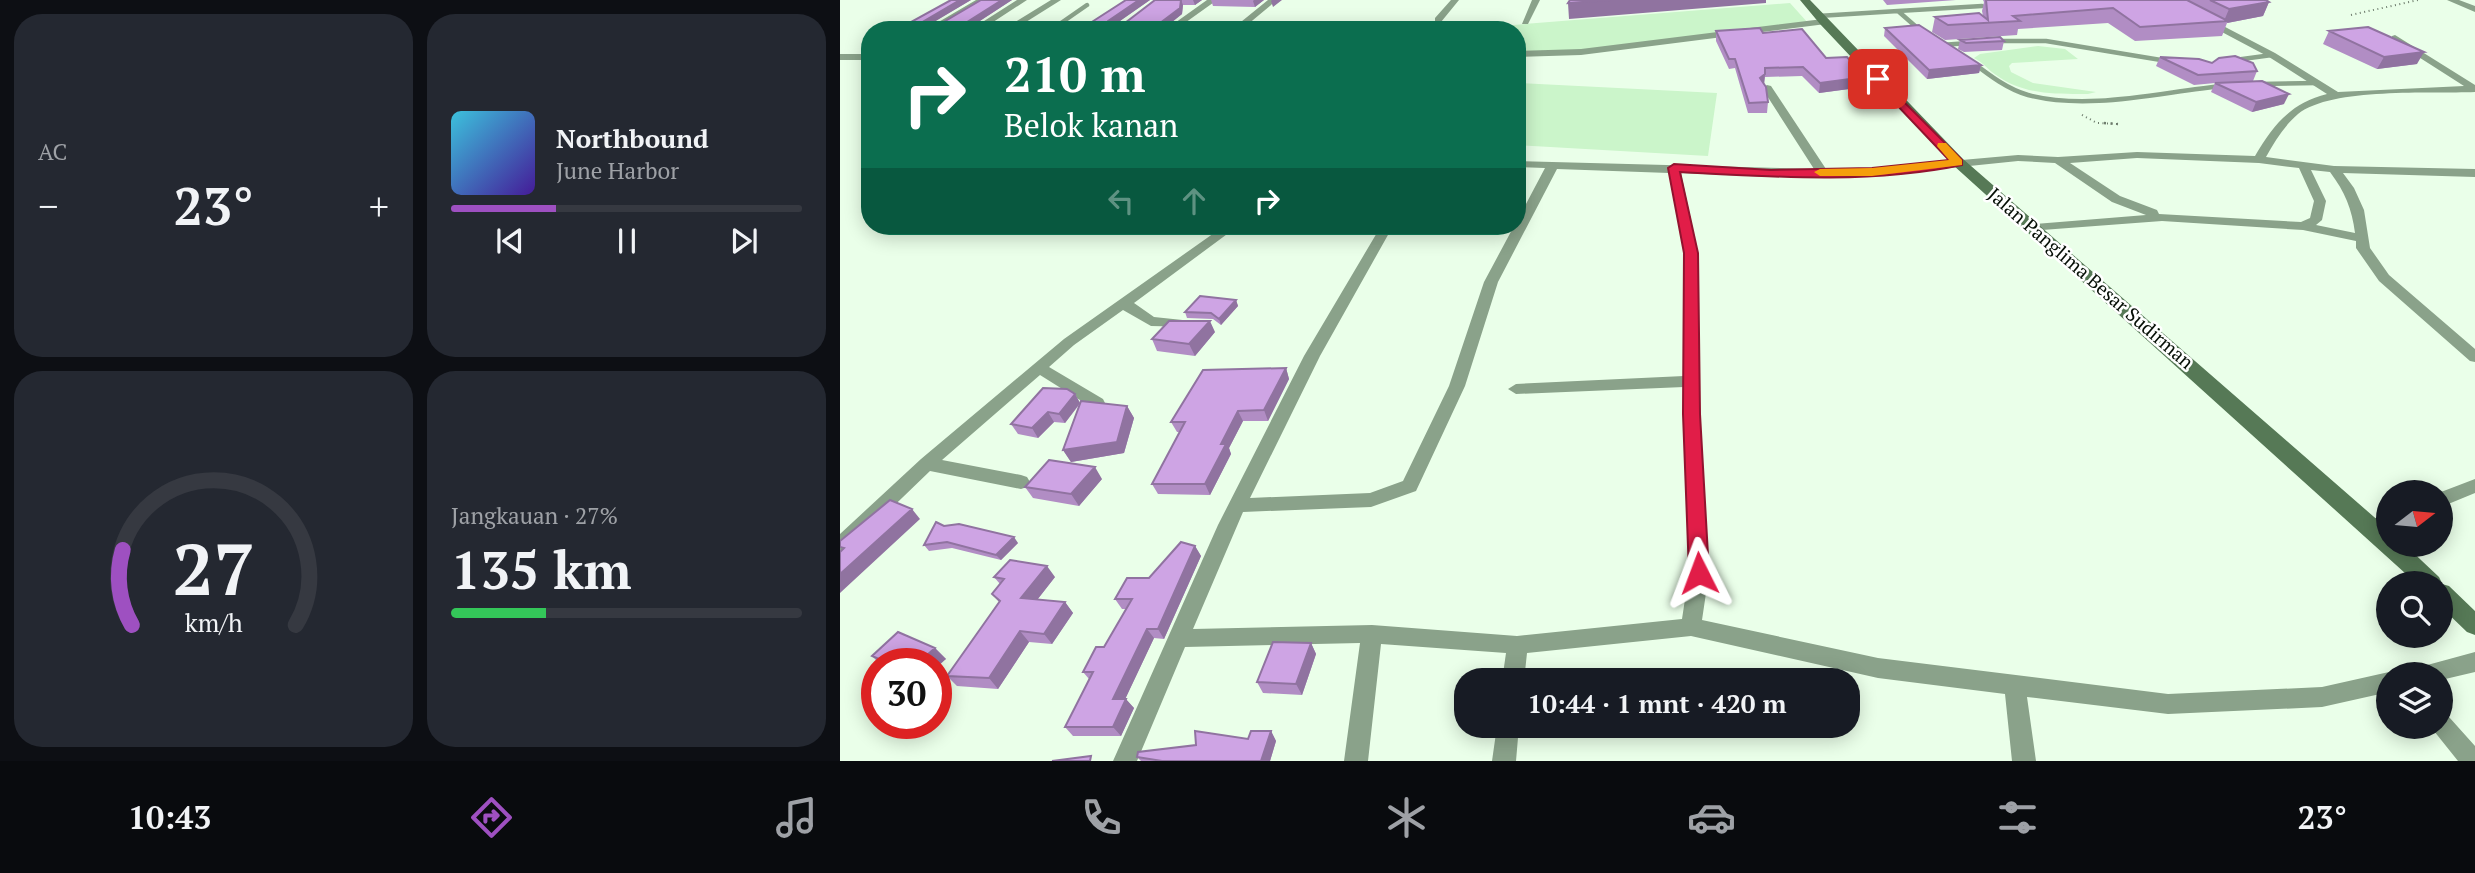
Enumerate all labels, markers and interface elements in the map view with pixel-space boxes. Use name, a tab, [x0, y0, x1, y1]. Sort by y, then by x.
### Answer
text: 210 m	[1004, 41, 1146, 106]
icon: right	[889, 49, 980, 140]
pin	[1848, 49, 1908, 109]
icon: arrive	[1859, 60, 1897, 98]
text: Belok kanan	[1004, 104, 1178, 146]
text: Northbound	[556, 121, 709, 155]
text: AC	[38, 136, 67, 167]
text: June Harbor	[556, 155, 679, 186]
text: 23°	[173, 171, 254, 240]
text: −	[38, 181, 58, 231]
text: +	[369, 181, 389, 231]
street label: Jalan Panglima Besar Sudirman	[1983, 181, 2199, 374]
icon: left	[1102, 182, 1140, 220]
icon: ahead	[1175, 182, 1213, 220]
icon: right	[1248, 182, 1286, 220]
icon: previous	[491, 222, 529, 260]
icon: pause	[608, 222, 646, 260]
icon: next	[725, 222, 763, 260]
north arrow	[2376, 480, 2454, 556]
map controls	[2376, 480, 2453, 739]
text: Jangkauan · 27%	[451, 500, 618, 531]
text: 27	[172, 519, 255, 616]
text: 135 km	[451, 535, 632, 604]
position arrow	[1662, 536, 1736, 610]
button: search	[2376, 571, 2453, 648]
text: km/h	[185, 606, 243, 639]
speed limit sign: 30	[861, 648, 952, 739]
button: layers	[2376, 662, 2453, 739]
text: 10:44 · 1 mnt · 420 m	[1527, 686, 1787, 720]
icon: directions	[467, 793, 516, 842]
icon: music	[772, 793, 821, 842]
icon: phone	[1077, 793, 1126, 842]
icon: climate	[1382, 793, 1431, 842]
icon: car	[1687, 793, 1736, 842]
icon: filters	[1993, 793, 2042, 842]
text: 10:43	[128, 796, 211, 838]
text: 23°	[2298, 796, 2347, 838]

